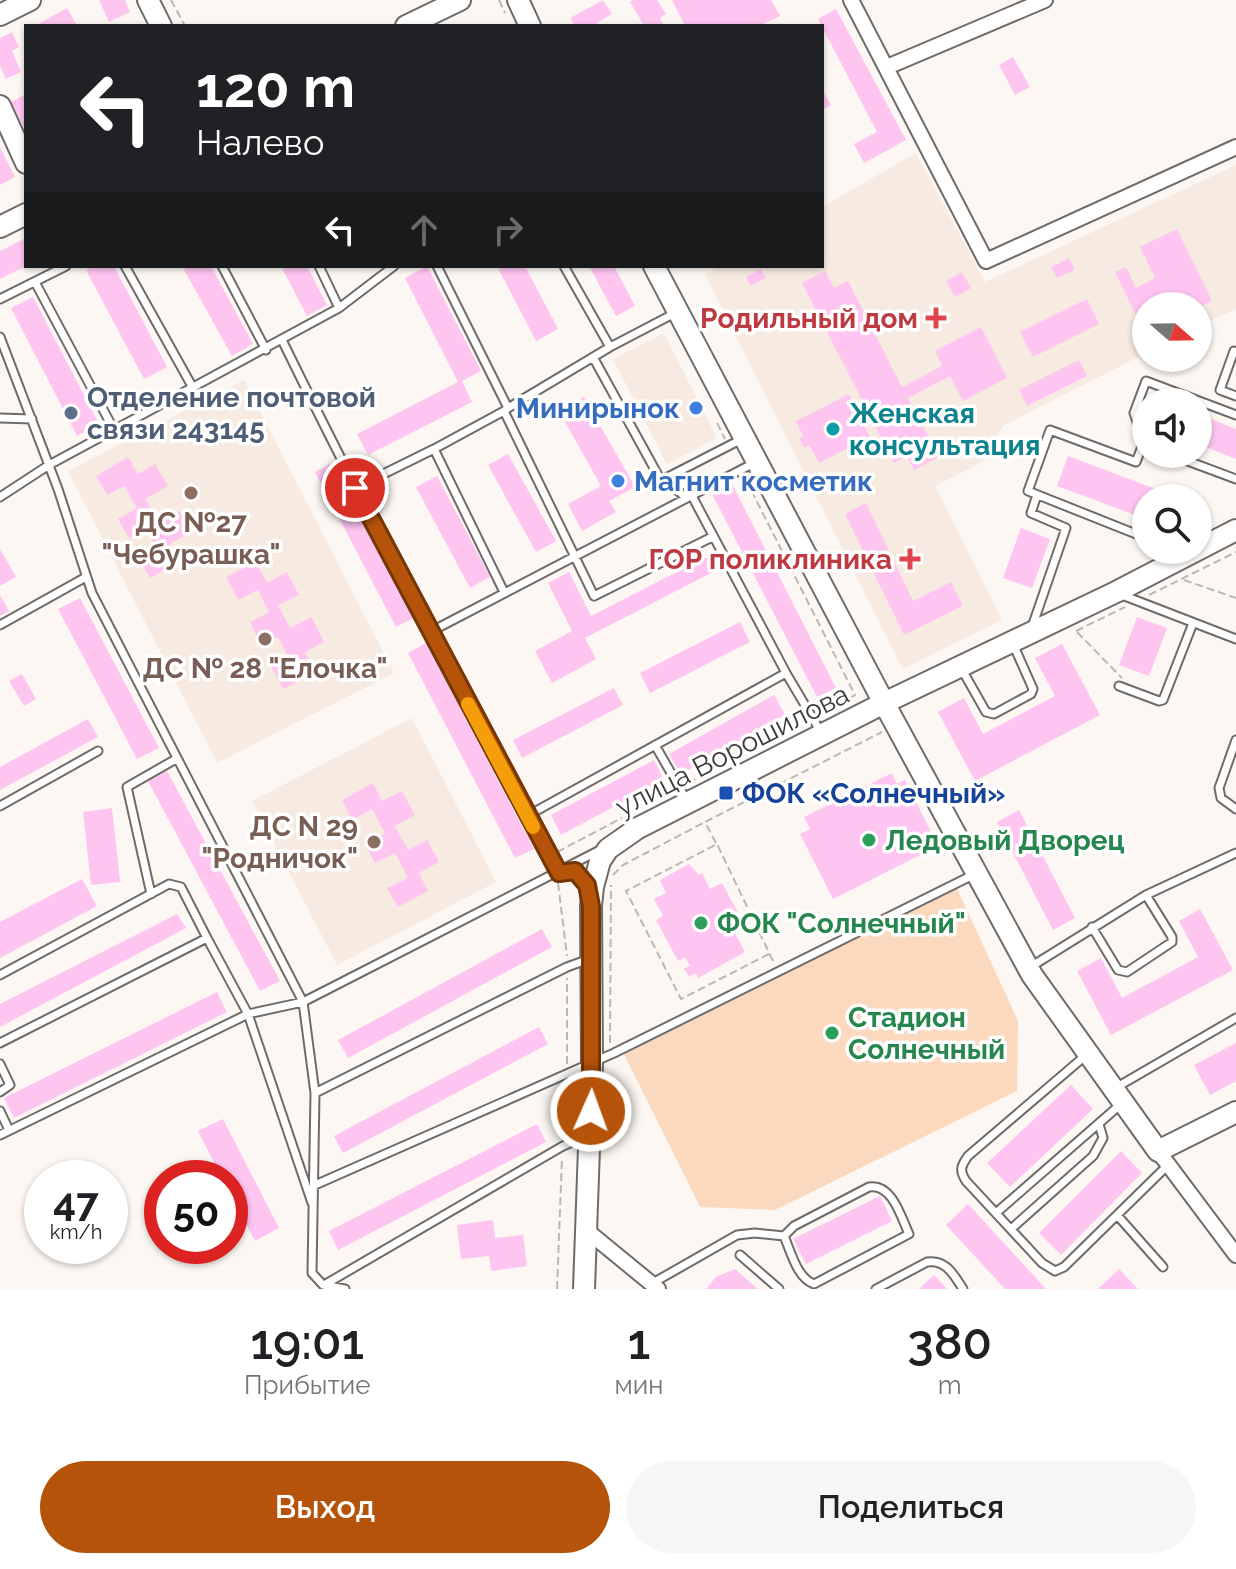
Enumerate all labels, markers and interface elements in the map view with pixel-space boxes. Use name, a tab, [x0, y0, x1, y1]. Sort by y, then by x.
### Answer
text: 120 m	[196, 54, 355, 120]
icon: left	[64, 56, 168, 160]
text: Налево	[196, 121, 324, 163]
icon: left	[318, 208, 362, 252]
icon: ahead	[402, 208, 446, 252]
icon: right	[486, 208, 530, 252]
north arrow	[1132, 292, 1212, 372]
map controls	[1132, 292, 1212, 564]
place label: Родильный дом	[700, 302, 918, 335]
marker: Родильный дом	[925, 307, 947, 329]
place label: Отделение почтовой связи 243145	[87, 381, 376, 446]
button: sound	[1132, 388, 1212, 468]
place label: Минирынок	[516, 392, 680, 425]
place label: Женская консультация	[849, 397, 1040, 462]
marker: Минирынок	[687, 399, 705, 417]
marker: Отделение почтовой связи 243145	[62, 404, 80, 422]
marker: Женская консультация	[824, 420, 842, 438]
pin	[321, 454, 389, 522]
place label: Магнит косметик	[634, 465, 873, 498]
icon: arrive	[333, 466, 377, 510]
marker: Магнит косметик	[609, 472, 627, 490]
marker: ДС №27 "Чебурашка"	[182, 484, 200, 502]
button: search	[1132, 484, 1212, 564]
place label: ДС №27 "Чебурашка"	[101, 506, 281, 571]
place label: ГОР поликлиника	[649, 543, 892, 576]
marker: ГОР поликлиника	[899, 548, 921, 570]
marker: ДС № 28 "Елочка"	[256, 630, 274, 648]
place label: ДС № 28 "Елочка"	[142, 652, 388, 685]
street label: улица Ворошилова	[610, 677, 854, 824]
place label: ФОК «Солнечный»	[742, 777, 1005, 810]
marker: ФОК «Солнечный»	[717, 784, 735, 802]
place label: ДС N 29 "Родничок"	[202, 810, 358, 875]
place label: Ледовый Дворец	[885, 824, 1125, 857]
marker: Ледовый Дворец	[860, 831, 878, 849]
marker: ДС N 29 "Родничок"	[365, 833, 383, 851]
place label: ФОК "Солнечный"	[717, 907, 966, 940]
marker: ФОК "Солнечный"	[692, 914, 710, 932]
place label: Стадион Солнечный	[848, 1001, 1005, 1066]
marker: Стадион Солнечный	[823, 1024, 841, 1042]
position arrow	[549, 1069, 633, 1153]
speed limit sign: 50	[144, 1160, 248, 1264]
text: 47	[53, 1178, 99, 1225]
text: km/h	[50, 1220, 102, 1244]
text: 19:01	[250, 1314, 364, 1370]
text: 1	[628, 1314, 650, 1370]
text: 380	[907, 1314, 992, 1370]
text: Прибытие	[244, 1370, 371, 1400]
text: мин	[615, 1370, 663, 1400]
text: m	[938, 1370, 962, 1400]
button: Выход	[40, 1461, 610, 1553]
button: Поделиться	[626, 1461, 1196, 1553]

